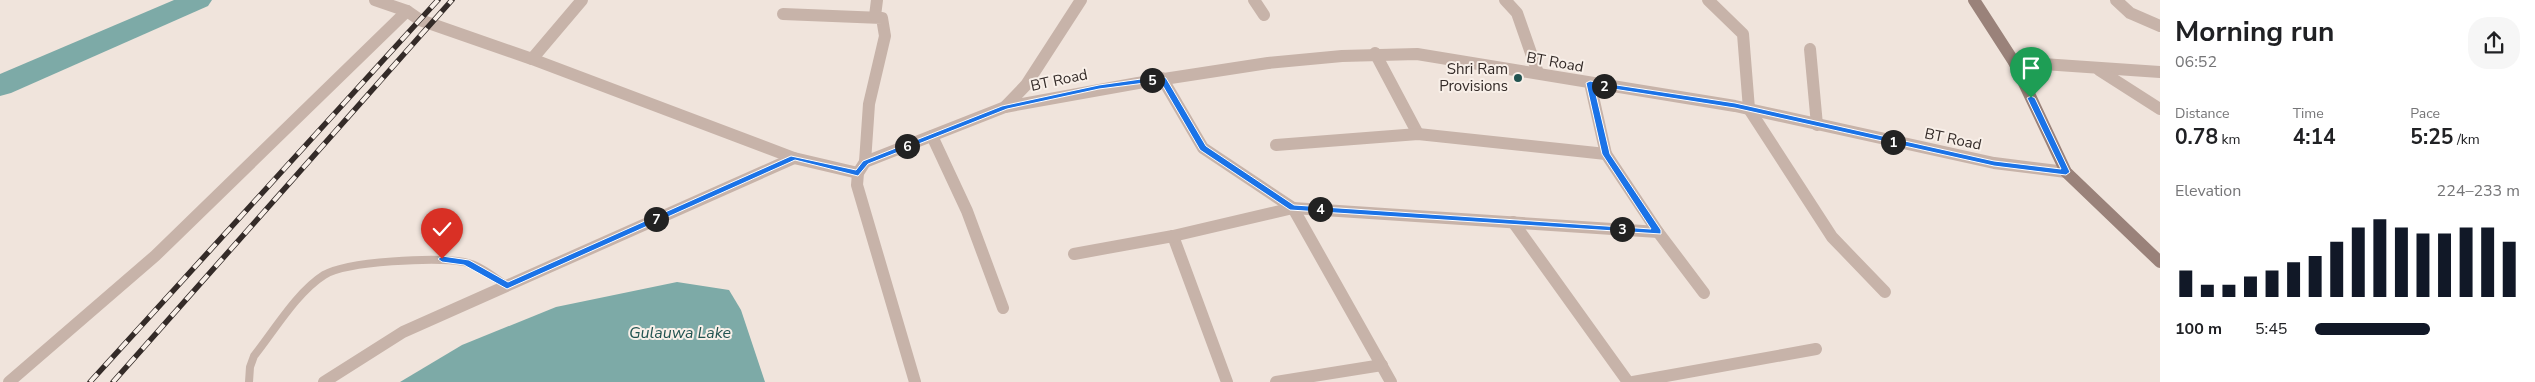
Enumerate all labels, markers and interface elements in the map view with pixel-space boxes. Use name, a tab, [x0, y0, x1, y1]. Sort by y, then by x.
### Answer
text: Morning run	[2175, 13, 2334, 51]
button: share	[2468, 17, 2520, 69]
street label: BT Road	[1525, 47, 1585, 77]
pin	[2010, 47, 2052, 98]
text: 06:52	[2175, 51, 2217, 73]
icon: arrive	[2017, 54, 2045, 82]
place label: Shri Ram Provisions	[1439, 59, 1508, 96]
street label: BT Road	[1029, 64, 1089, 96]
pin: 5	[1140, 68, 1164, 92]
text: 5	[1148, 71, 1157, 90]
marker: Shri Ram Provisions	[1512, 72, 1524, 84]
pin: 2	[1592, 74, 1616, 98]
text: 2	[1600, 77, 1609, 96]
text: Distance	[2175, 104, 2229, 123]
text: Time	[2293, 104, 2324, 123]
text: Pace	[2410, 104, 2440, 123]
street label: BT Road	[1923, 123, 1983, 155]
text: 0.78	[2175, 123, 2218, 151]
text: 4:14	[2293, 123, 2336, 151]
text: 5:25	[2410, 123, 2453, 151]
pin: 1	[1880, 130, 1906, 154]
text: km	[2218, 130, 2241, 149]
text: /km	[2453, 130, 2480, 149]
text: 1	[1889, 133, 1898, 152]
pin: 6	[894, 134, 920, 158]
text: 6	[903, 137, 912, 156]
text: Elevation	[2175, 180, 2241, 202]
text: 224–233 m	[2437, 180, 2520, 202]
pin: 4	[1308, 196, 1332, 222]
text: 4	[1316, 200, 1325, 219]
pin: 7	[644, 206, 668, 232]
pin	[421, 208, 463, 259]
text: 7	[652, 210, 661, 229]
icon: check	[428, 215, 456, 243]
pin: 3	[1610, 216, 1634, 242]
text: 3	[1618, 220, 1627, 239]
text: 100 m	[2175, 318, 2222, 340]
text: 5:45	[2255, 318, 2287, 340]
water label: Gulauwa Lake	[629, 322, 732, 344]

